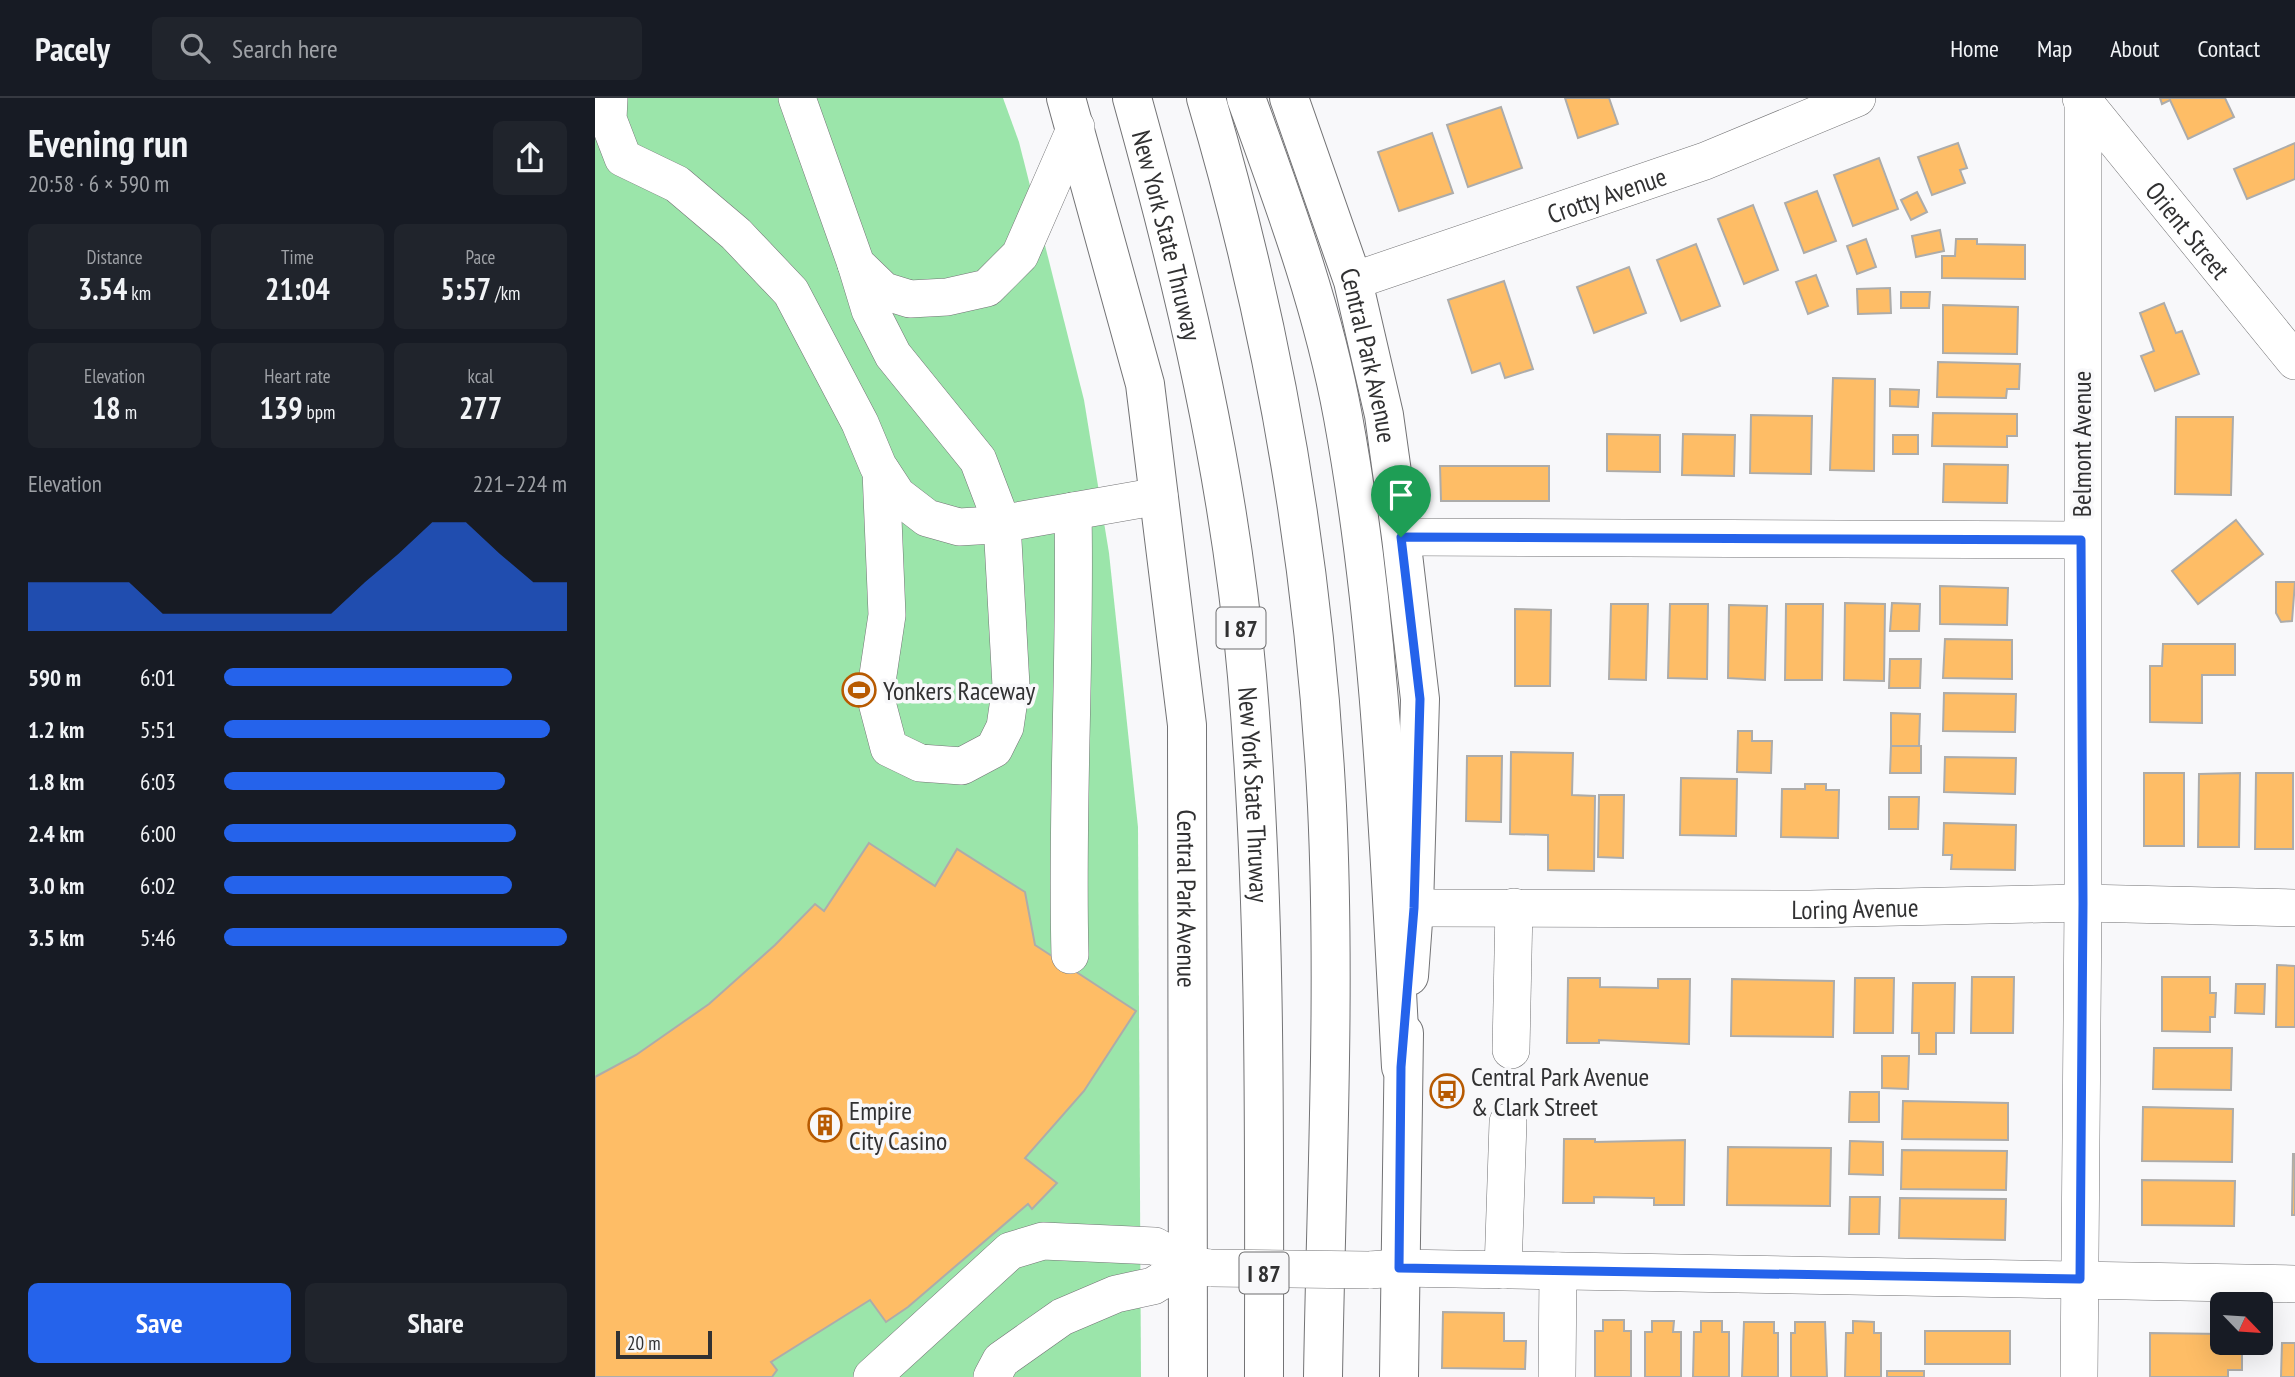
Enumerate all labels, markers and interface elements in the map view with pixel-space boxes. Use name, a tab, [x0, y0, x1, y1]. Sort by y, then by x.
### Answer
search box	[152, 17, 642, 80]
text: Pacely	[35, 27, 110, 70]
icon: search	[176, 29, 214, 67]
text: Search here	[232, 32, 338, 65]
text: Home	[1950, 33, 1999, 64]
text: Map	[2037, 33, 2072, 64]
text: About	[2110, 33, 2159, 64]
text: Contact	[2197, 33, 2260, 64]
text: Evening run	[28, 118, 188, 167]
button: share	[493, 121, 567, 195]
street label: New York State Thruway	[1125, 127, 1210, 344]
street label: Crotty Avenue	[1543, 159, 1671, 230]
text: 20:58 · 6 × 590 m	[28, 169, 169, 198]
street label: Orient Street	[2139, 175, 2238, 285]
text: Distance	[87, 245, 142, 269]
text: Time	[281, 245, 314, 269]
text: Pace	[466, 245, 495, 269]
street label: Central Park Avenue	[1333, 263, 1404, 445]
text: 3.54	[78, 269, 127, 308]
text: 21:04	[265, 269, 330, 308]
text: 5:57	[441, 269, 491, 308]
text: km	[127, 281, 151, 305]
text: /km	[491, 281, 520, 305]
text: Elevation	[84, 364, 145, 388]
text: Heart rate	[264, 364, 331, 388]
text: kcal	[468, 364, 493, 388]
street label: Belmont Avenue	[2065, 371, 2098, 517]
text: 18	[92, 388, 121, 427]
text: 139	[260, 388, 303, 427]
text: 277	[459, 388, 502, 427]
text: m	[121, 400, 137, 424]
text: bpm	[303, 400, 335, 424]
pin	[1371, 465, 1431, 537]
text: Elevation	[28, 469, 102, 498]
text: 221–224 m	[473, 469, 567, 498]
icon: arrive	[1382, 476, 1420, 514]
road number: I 87	[1217, 607, 1265, 648]
text: 590 m	[28, 663, 81, 692]
text: 6:01	[140, 663, 176, 692]
sports icon: Yonkers Raceway	[840, 671, 878, 709]
place label: Yonkers Raceway	[883, 674, 1036, 707]
street label: New York State Thruway	[1231, 686, 1277, 903]
text: 1.2 km	[28, 715, 84, 744]
text: 5:51	[140, 715, 176, 744]
text: 1.8 km	[28, 767, 84, 796]
text: 6:03	[140, 767, 176, 796]
street label: Central Park Avenue	[1171, 810, 1204, 988]
text: 2.4 km	[28, 819, 84, 848]
text: 6:00	[140, 819, 176, 848]
text: 3.0 km	[28, 871, 84, 900]
text: 6:02	[140, 871, 176, 900]
street label: Loring Avenue	[1791, 890, 1919, 926]
text: 3.5 km	[28, 923, 84, 952]
text: 5:46	[140, 923, 176, 952]
place label: Central Park Avenue & Clark Street	[1471, 1060, 1649, 1123]
bus stop icon: Central Park Avenue & Clark Street	[1428, 1072, 1466, 1110]
place label: Empire City Casino	[849, 1094, 947, 1157]
building icon: Empire City Casino	[806, 1106, 844, 1144]
road number: I 87	[1239, 1252, 1289, 1294]
button: Save	[28, 1283, 291, 1363]
button: Share	[305, 1283, 567, 1363]
north arrow	[2210, 1292, 2273, 1354]
map controls	[2210, 1292, 2273, 1355]
scale bar	[616, 1328, 712, 1360]
text: 20 m	[627, 1331, 661, 1355]

